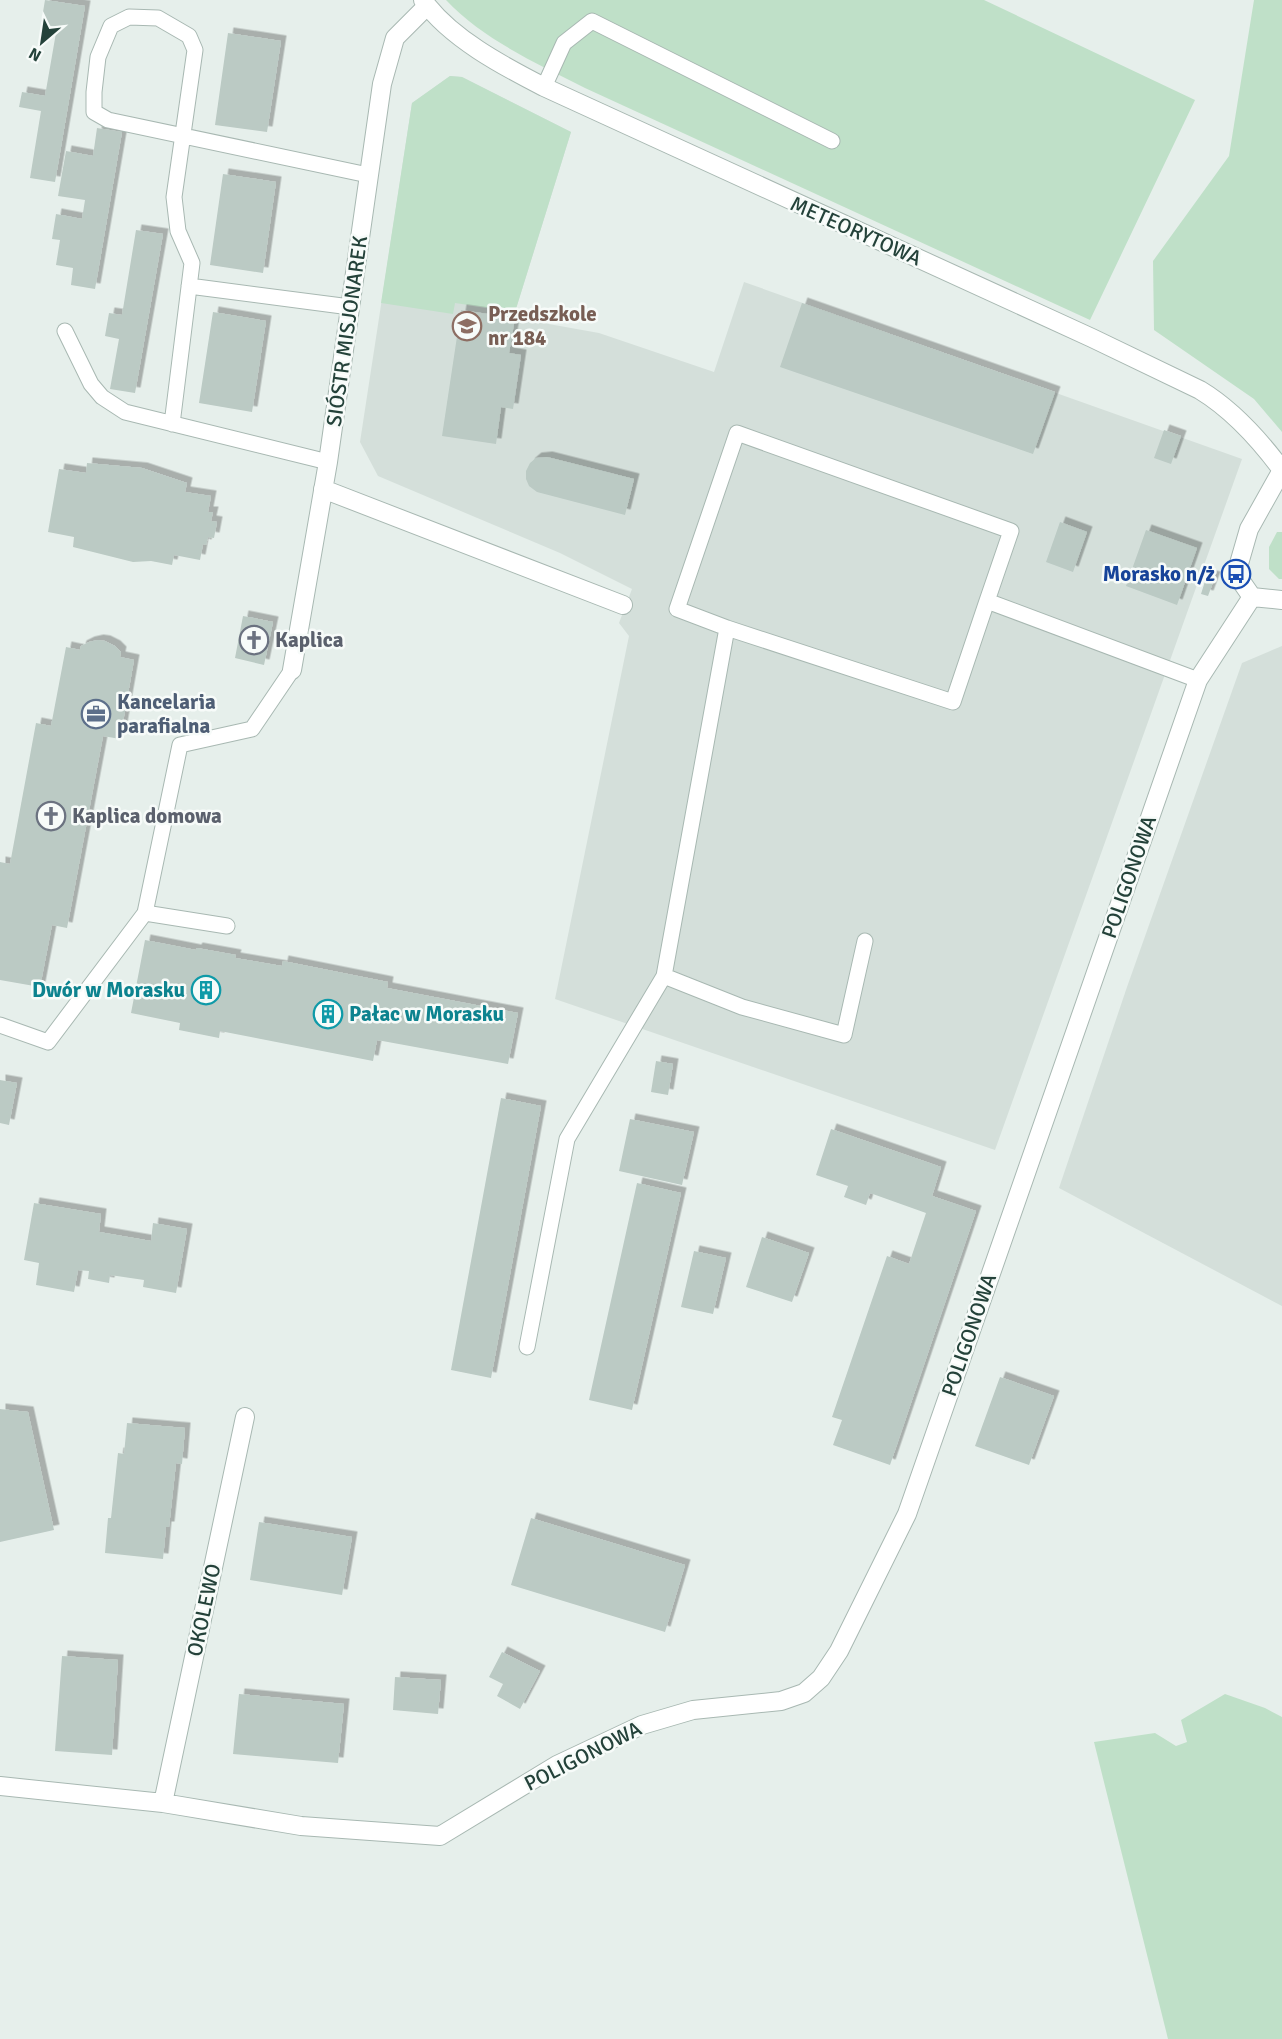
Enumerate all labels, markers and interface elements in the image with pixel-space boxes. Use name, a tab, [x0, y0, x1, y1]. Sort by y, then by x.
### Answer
north arrow	[12, 12, 72, 72]
text: N	[25, 43, 45, 66]
street label: METEORYTOWA	[786, 190, 926, 272]
street label: SIÓSTR MISJONAREK	[321, 234, 373, 428]
place label: Przedszkole nr 184	[488, 301, 597, 351]
school or university icon: Przedszkole nr 184	[451, 310, 483, 342]
bus stop icon: Morasko n/ż	[1220, 558, 1252, 590]
place label: Morasko n/ż	[1103, 561, 1215, 587]
church icon: Kaplica	[238, 624, 270, 656]
place label: Kaplica	[275, 627, 344, 653]
place label: Kancelaria parafialna	[117, 689, 216, 739]
office icon: Kancelaria parafialna	[80, 698, 112, 730]
church icon: Kaplica domowa	[35, 800, 67, 832]
place label: Kaplica domowa	[72, 803, 222, 829]
street label: POLIGONOWA	[1096, 812, 1162, 942]
building icon: Dwór w Morasku	[190, 974, 222, 1006]
place label: Dwór w Morasku	[32, 977, 185, 1003]
building icon: Pałac w Morasku	[312, 998, 344, 1030]
place label: Pałac w Morasku	[349, 1001, 504, 1027]
street label: POLIGONOWA	[936, 1270, 1002, 1400]
street label: OKOLEWO	[182, 1561, 226, 1659]
street label: POLIGONOWA	[520, 1715, 646, 1797]

